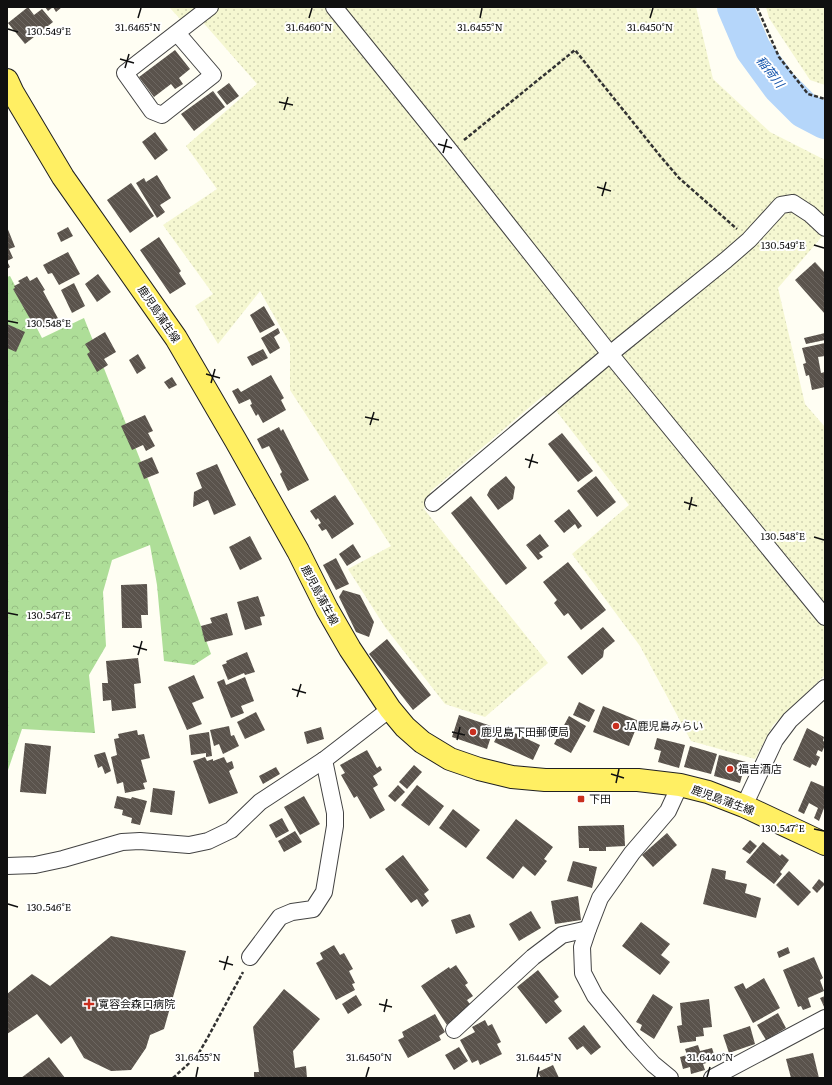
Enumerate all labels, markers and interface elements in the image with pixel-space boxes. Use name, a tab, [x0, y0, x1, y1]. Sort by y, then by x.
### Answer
text: 31.6465°N	[115, 19, 161, 34]
text: 31.6460°N	[286, 19, 332, 34]
text: 31.6455°N	[457, 19, 503, 34]
text: 31.6450°N	[627, 19, 673, 34]
text: 130.549°E	[27, 23, 71, 38]
water label: 稲荷川	[753, 52, 790, 93]
text: 130.549°E	[761, 237, 805, 252]
street label: 鹿児島蒲生線	[135, 282, 185, 345]
text: 130.548°E	[27, 315, 71, 330]
text: 130.548°E	[761, 528, 805, 543]
street label: 鹿児島蒲生線	[298, 562, 343, 627]
text: 130.547°E	[27, 607, 71, 622]
place label: JA鹿児島みらい	[624, 717, 703, 733]
marker: JA鹿児島みらい	[611, 721, 621, 731]
place label: 鹿児島下田郵便局	[481, 723, 569, 739]
marker: 鹿児島下田郵便局	[468, 727, 478, 737]
place label: 福吉酒店	[738, 760, 782, 776]
marker: 福吉酒店	[725, 764, 735, 774]
street label: 鹿児島蒲生線	[690, 780, 757, 818]
place label: 下田	[589, 790, 611, 806]
marker: 下田	[576, 794, 586, 804]
text: 130.547°E	[761, 820, 805, 835]
text: 130.546°E	[27, 899, 71, 914]
place label: 寛容会森口病院	[98, 995, 175, 1011]
marker: 寛容会森口病院	[83, 998, 95, 1010]
text: 31.6455°N	[175, 1049, 221, 1064]
text: 31.6450°N	[346, 1049, 392, 1064]
text: 31.6445°N	[516, 1049, 562, 1064]
text: 31.6440°N	[687, 1049, 733, 1064]

